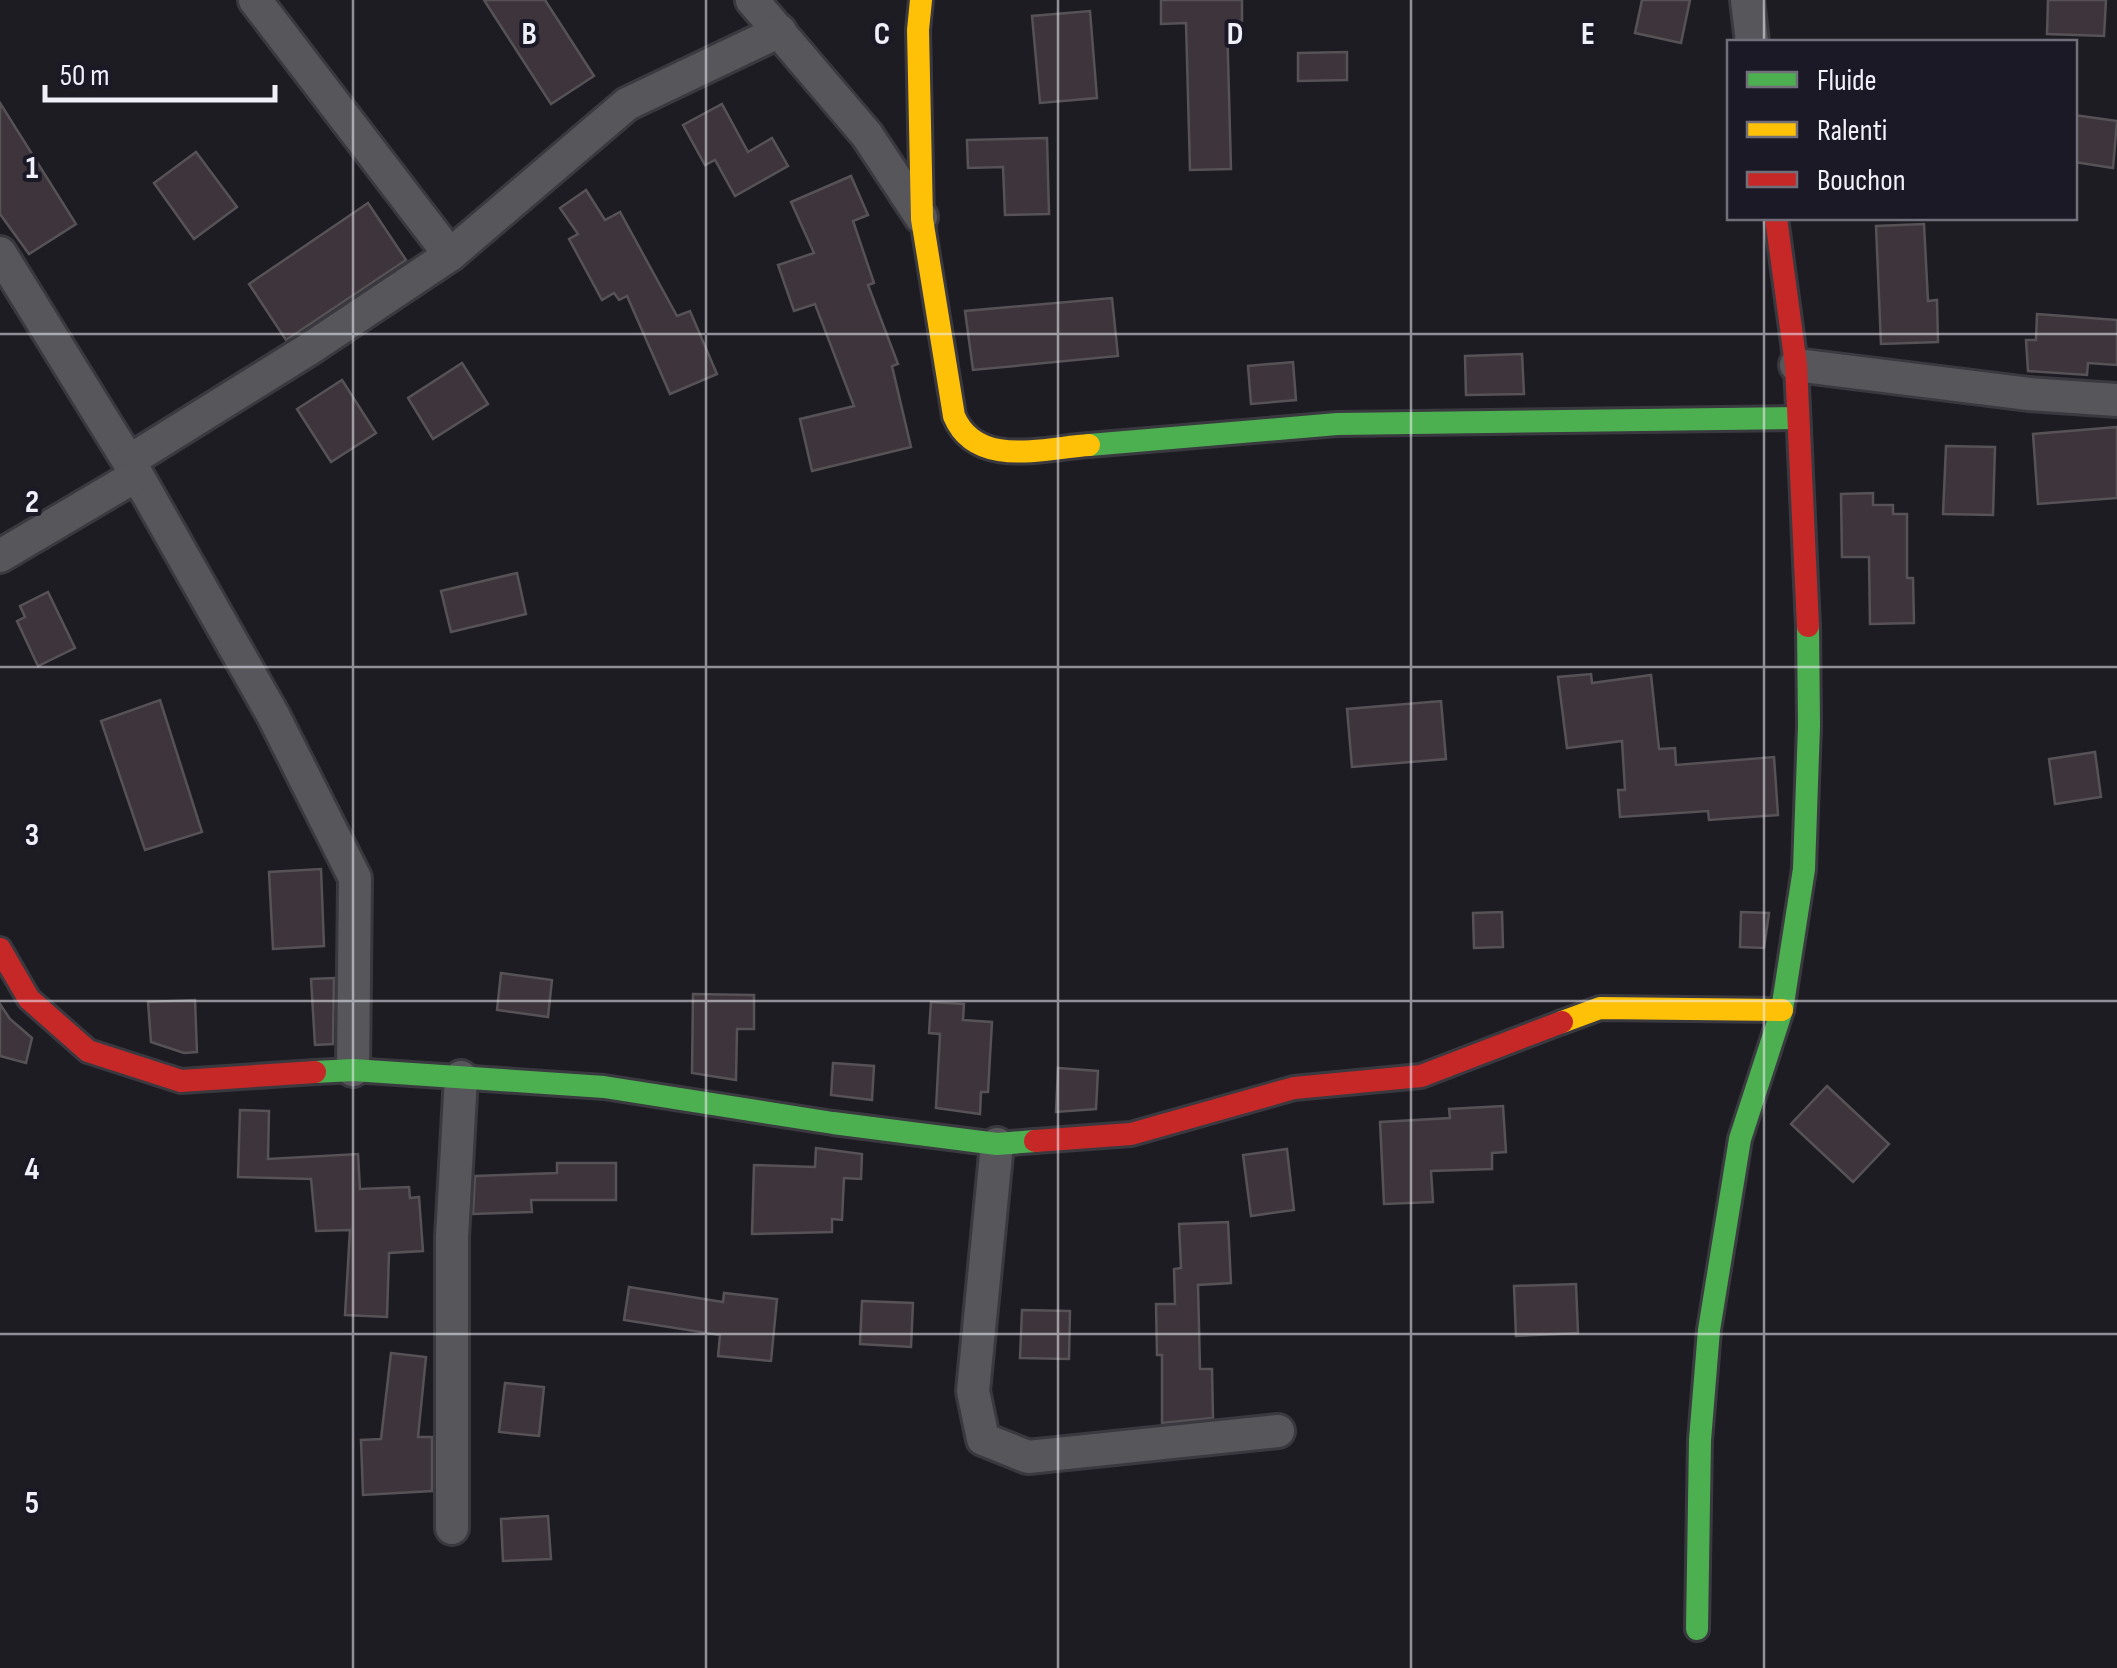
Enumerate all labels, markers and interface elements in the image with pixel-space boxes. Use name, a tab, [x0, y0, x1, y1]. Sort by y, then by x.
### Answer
text: B	[521, 15, 537, 54]
text: C	[874, 15, 890, 54]
text: D	[1227, 15, 1243, 54]
text: E	[1581, 15, 1595, 54]
scale bar	[45, 40, 275, 102]
legend	[1727, 40, 2077, 220]
text: 50 m	[60, 58, 109, 94]
text: Fluide	[1817, 63, 1877, 99]
text: Ralenti	[1817, 113, 1887, 149]
text: 1	[26, 149, 39, 188]
text: Bouchon	[1817, 163, 1905, 199]
text: 2	[25, 483, 39, 522]
text: 3	[25, 816, 39, 855]
text: 4	[25, 1150, 40, 1189]
text: 5	[25, 1484, 39, 1523]

